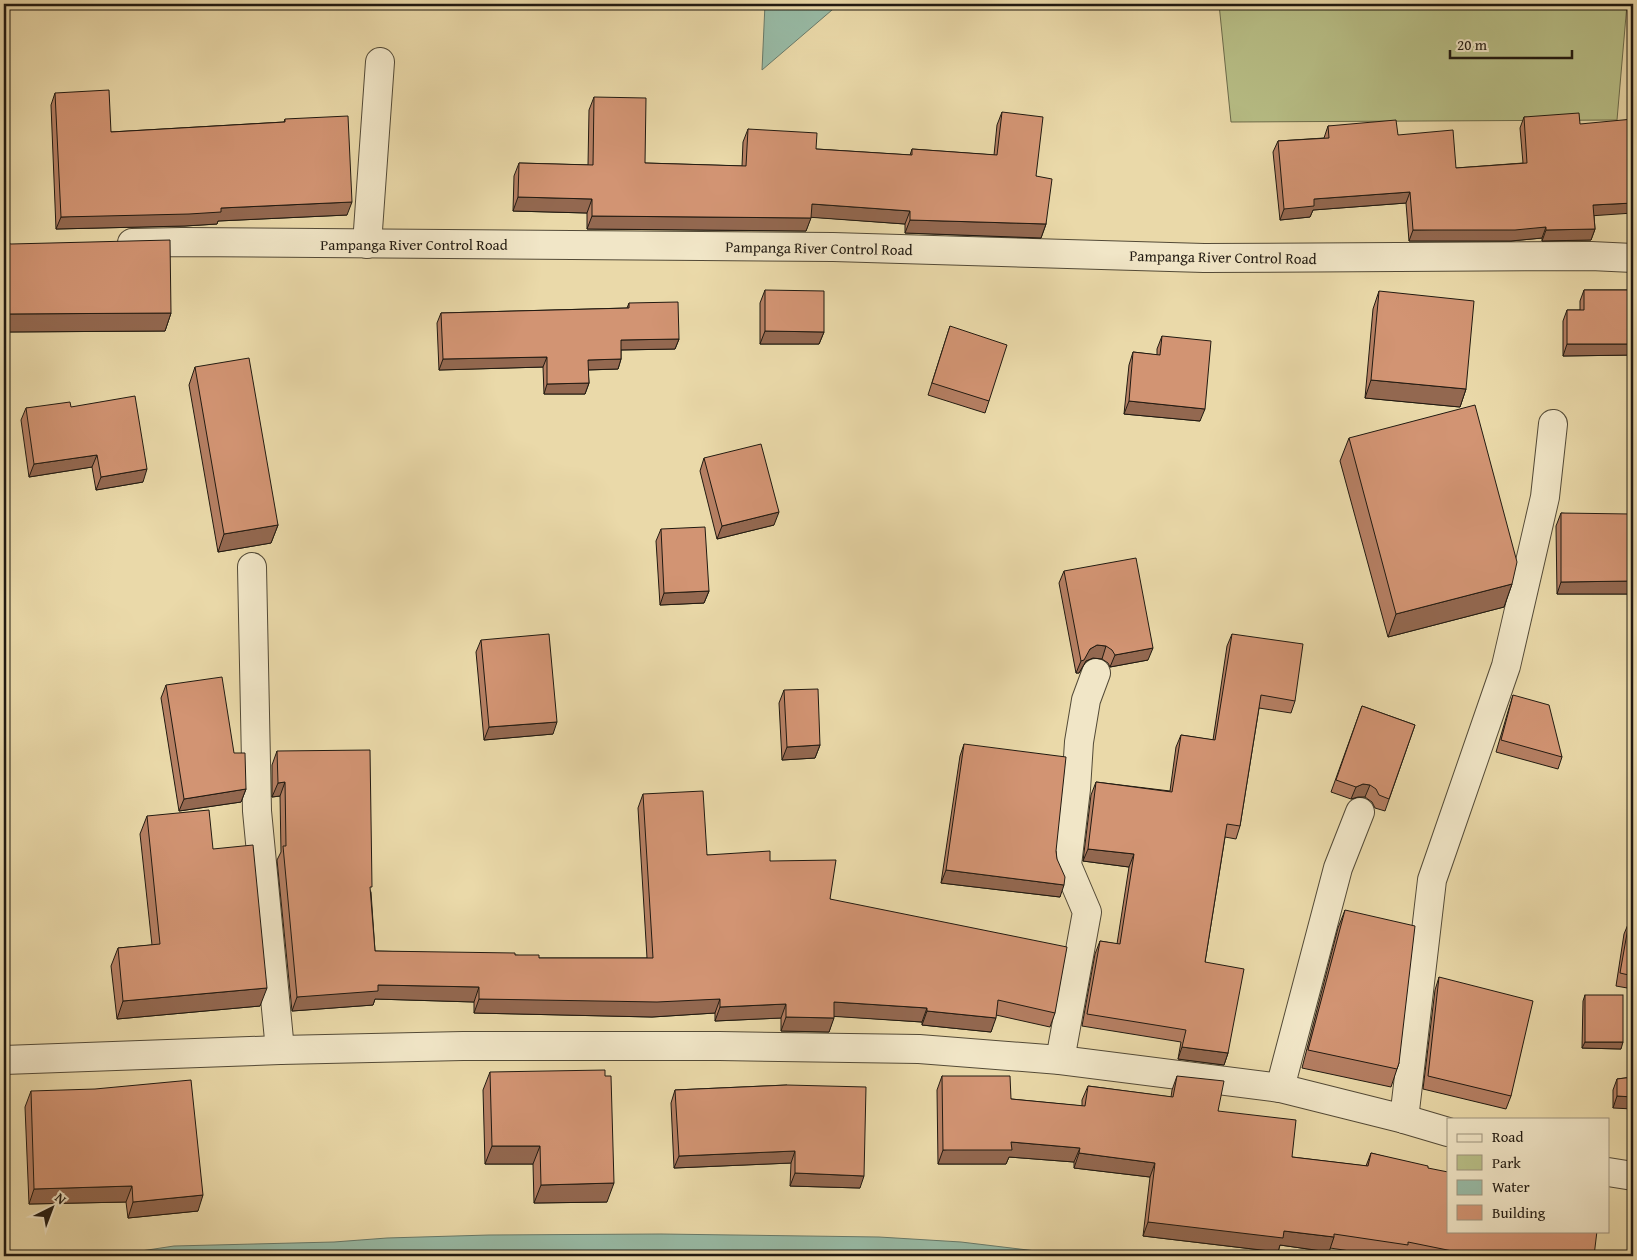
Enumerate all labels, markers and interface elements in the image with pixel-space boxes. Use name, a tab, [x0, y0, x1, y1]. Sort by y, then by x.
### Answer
scale bar	[1450, 28, 1572, 60]
text: 20 m	[1457, 34, 1488, 55]
street label: Pampanga River Control Road	[320, 234, 508, 255]
street label: Pampanga River Control Road	[725, 236, 913, 260]
street label: Pampanga River Control Road	[1129, 245, 1317, 269]
legend	[1447, 1118, 1610, 1232]
text: Road	[1492, 1126, 1523, 1147]
text: Park	[1492, 1152, 1521, 1173]
text: Water	[1492, 1176, 1530, 1197]
north arrow	[28, 1182, 78, 1232]
text: N	[51, 1188, 71, 1209]
text: Building	[1492, 1202, 1546, 1223]

